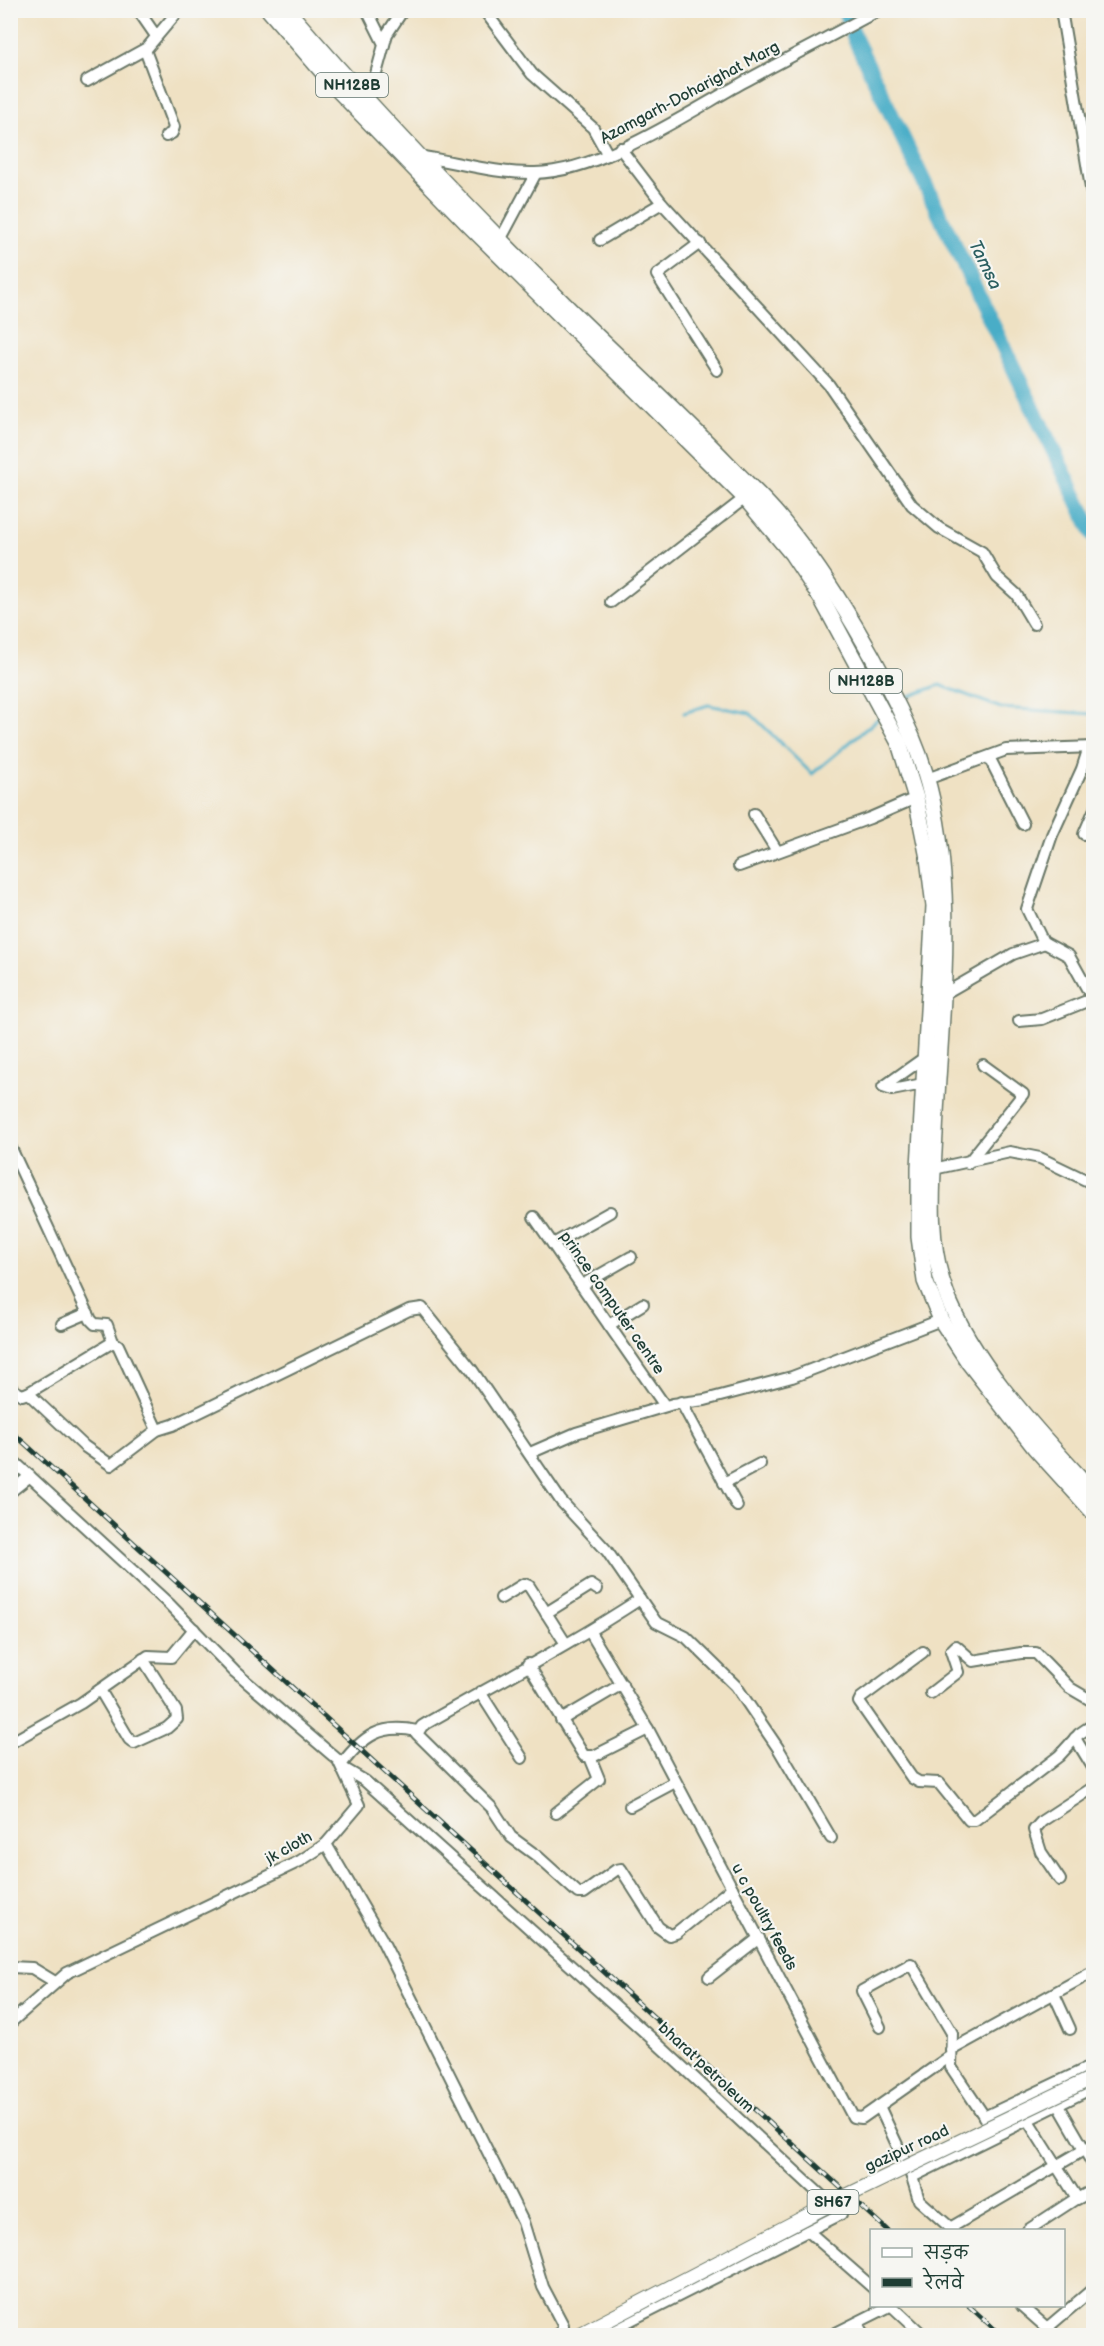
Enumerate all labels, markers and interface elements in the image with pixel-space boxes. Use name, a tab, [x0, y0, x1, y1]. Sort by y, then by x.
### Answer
street label: Azamgarh-Doharighat Marg	[597, 38, 783, 148]
road number: NH128B	[316, 73, 388, 97]
water label: Tamsa	[964, 237, 1006, 293]
road number: NH128B	[830, 669, 902, 693]
street label: prince computer centre	[555, 1228, 669, 1378]
street label: jk cloth	[261, 1827, 316, 1869]
street label: u c poultry feeds	[727, 1860, 801, 1974]
street label: bharat petroleum	[654, 2019, 758, 2117]
street label: gazipur road	[862, 2121, 952, 2177]
road number: SH67	[808, 2190, 858, 2214]
legend	[870, 2229, 1065, 2307]
text: सड़क	[923, 2243, 969, 2264]
text: रेलवे	[922, 2267, 965, 2294]

